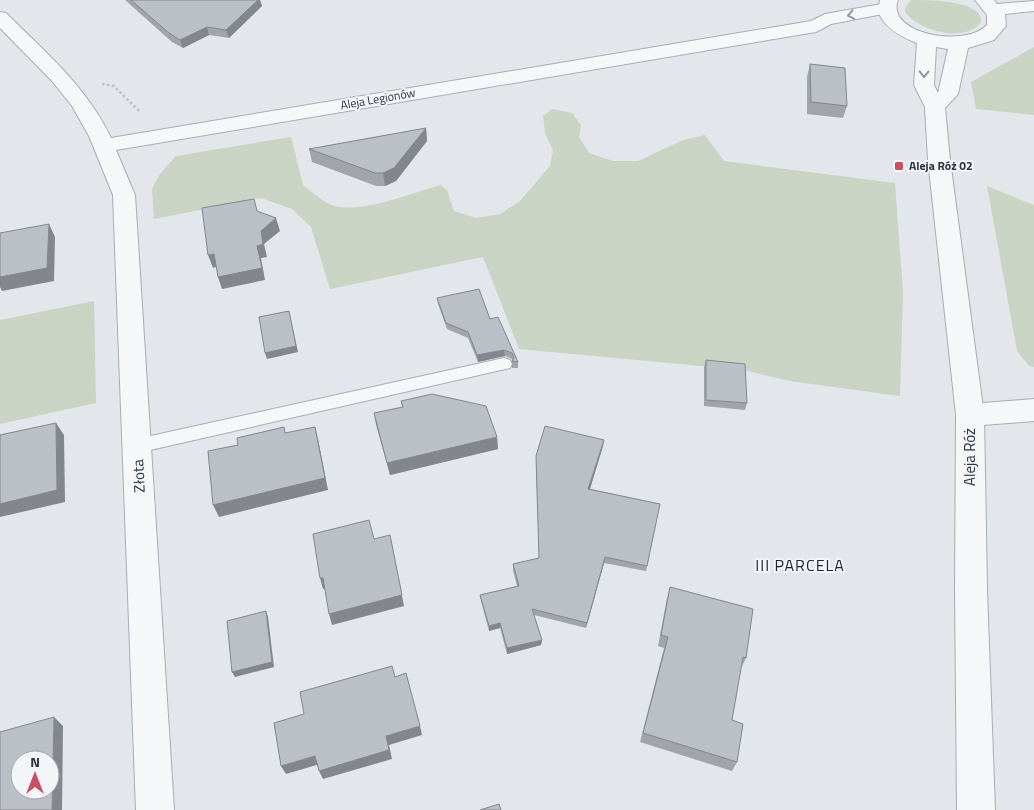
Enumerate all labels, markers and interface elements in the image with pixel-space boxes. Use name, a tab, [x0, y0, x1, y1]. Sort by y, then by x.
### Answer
one-way arrow	[846, 9, 855, 19]
one-way arrow	[919, 70, 930, 78]
street label: Aleja Legionów	[339, 83, 417, 114]
place label: Aleja Róż 02	[909, 156, 973, 175]
marker: Aleja Róż 02	[893, 160, 905, 172]
street label: Aleja Róż	[958, 428, 981, 486]
street label: Złota	[126, 458, 151, 493]
district label: III PARCELA	[755, 553, 845, 577]
north arrow	[10, 750, 60, 800]
text: N	[30, 751, 40, 772]

